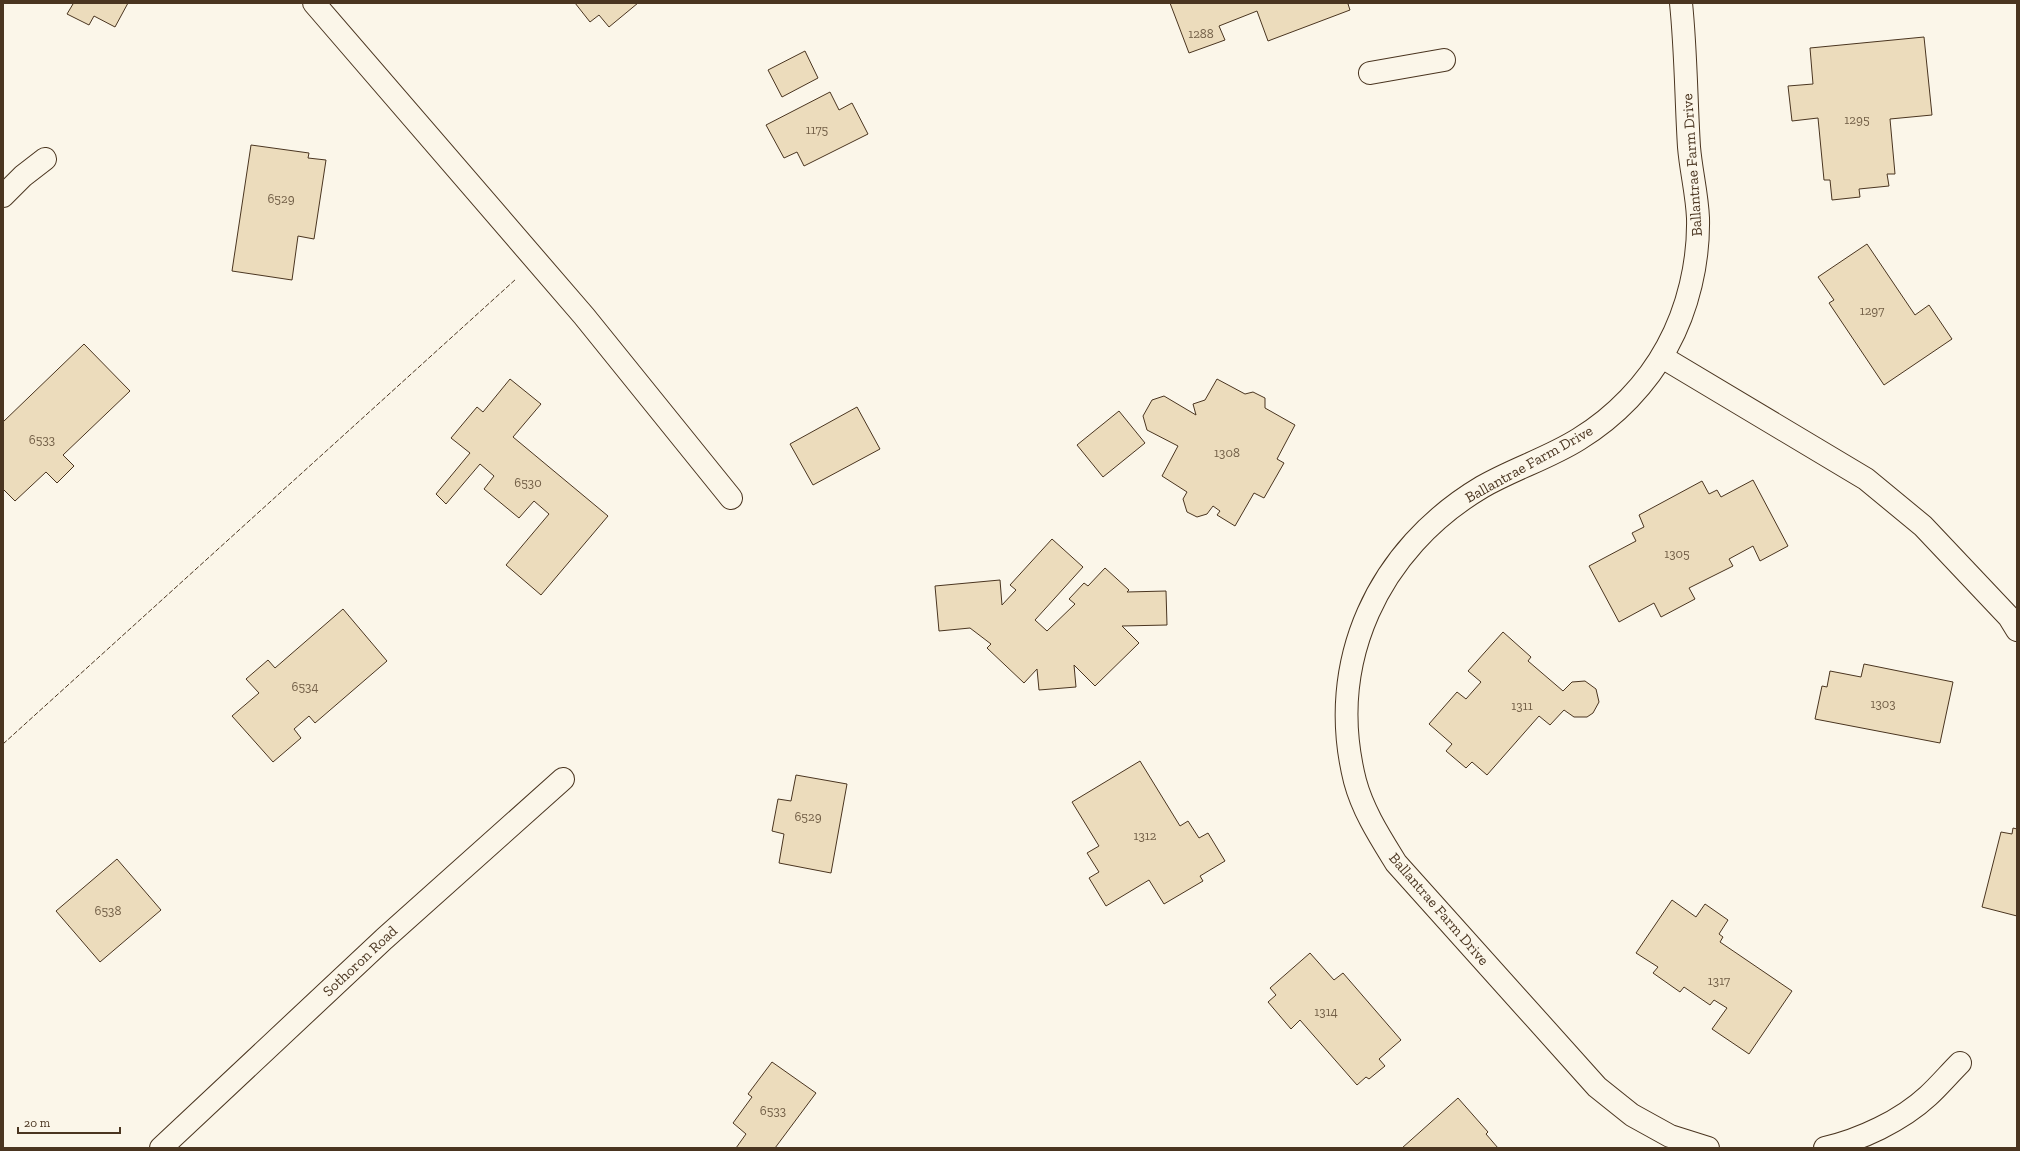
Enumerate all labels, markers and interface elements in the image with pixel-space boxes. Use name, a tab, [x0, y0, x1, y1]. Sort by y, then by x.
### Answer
house number: 1288	[1188, 26, 1214, 41]
street label: Ballantrae Farm Drive	[1678, 93, 1706, 237]
house number: 1295	[1844, 112, 1870, 127]
house number: 1175	[806, 122, 829, 137]
house number: 6529	[267, 191, 295, 206]
house number: 1297	[1860, 303, 1884, 318]
street label: Ballantrae Farm Drive	[1462, 421, 1596, 507]
house number: 6533	[29, 432, 55, 447]
house number: 1308	[1214, 445, 1240, 460]
house number: 6530	[514, 475, 542, 490]
house number: 1305	[1664, 546, 1690, 561]
house number: 6534	[292, 679, 318, 694]
house number: 1303	[1870, 696, 1896, 711]
house number: 1311	[1511, 698, 1533, 713]
house number: 6529	[794, 809, 822, 824]
house number: 1312	[1133, 828, 1157, 843]
street label: Ballantrae Farm Drive	[1385, 849, 1493, 969]
house number: 6538	[95, 903, 121, 918]
street label: Sothoron Road	[319, 921, 402, 1000]
house number: 1317	[1708, 973, 1730, 988]
house number: 1314	[1314, 1004, 1338, 1019]
house number: 6533	[760, 1103, 786, 1118]
scale bar	[18, 1109, 120, 1135]
text: 20 m	[24, 1116, 51, 1130]

